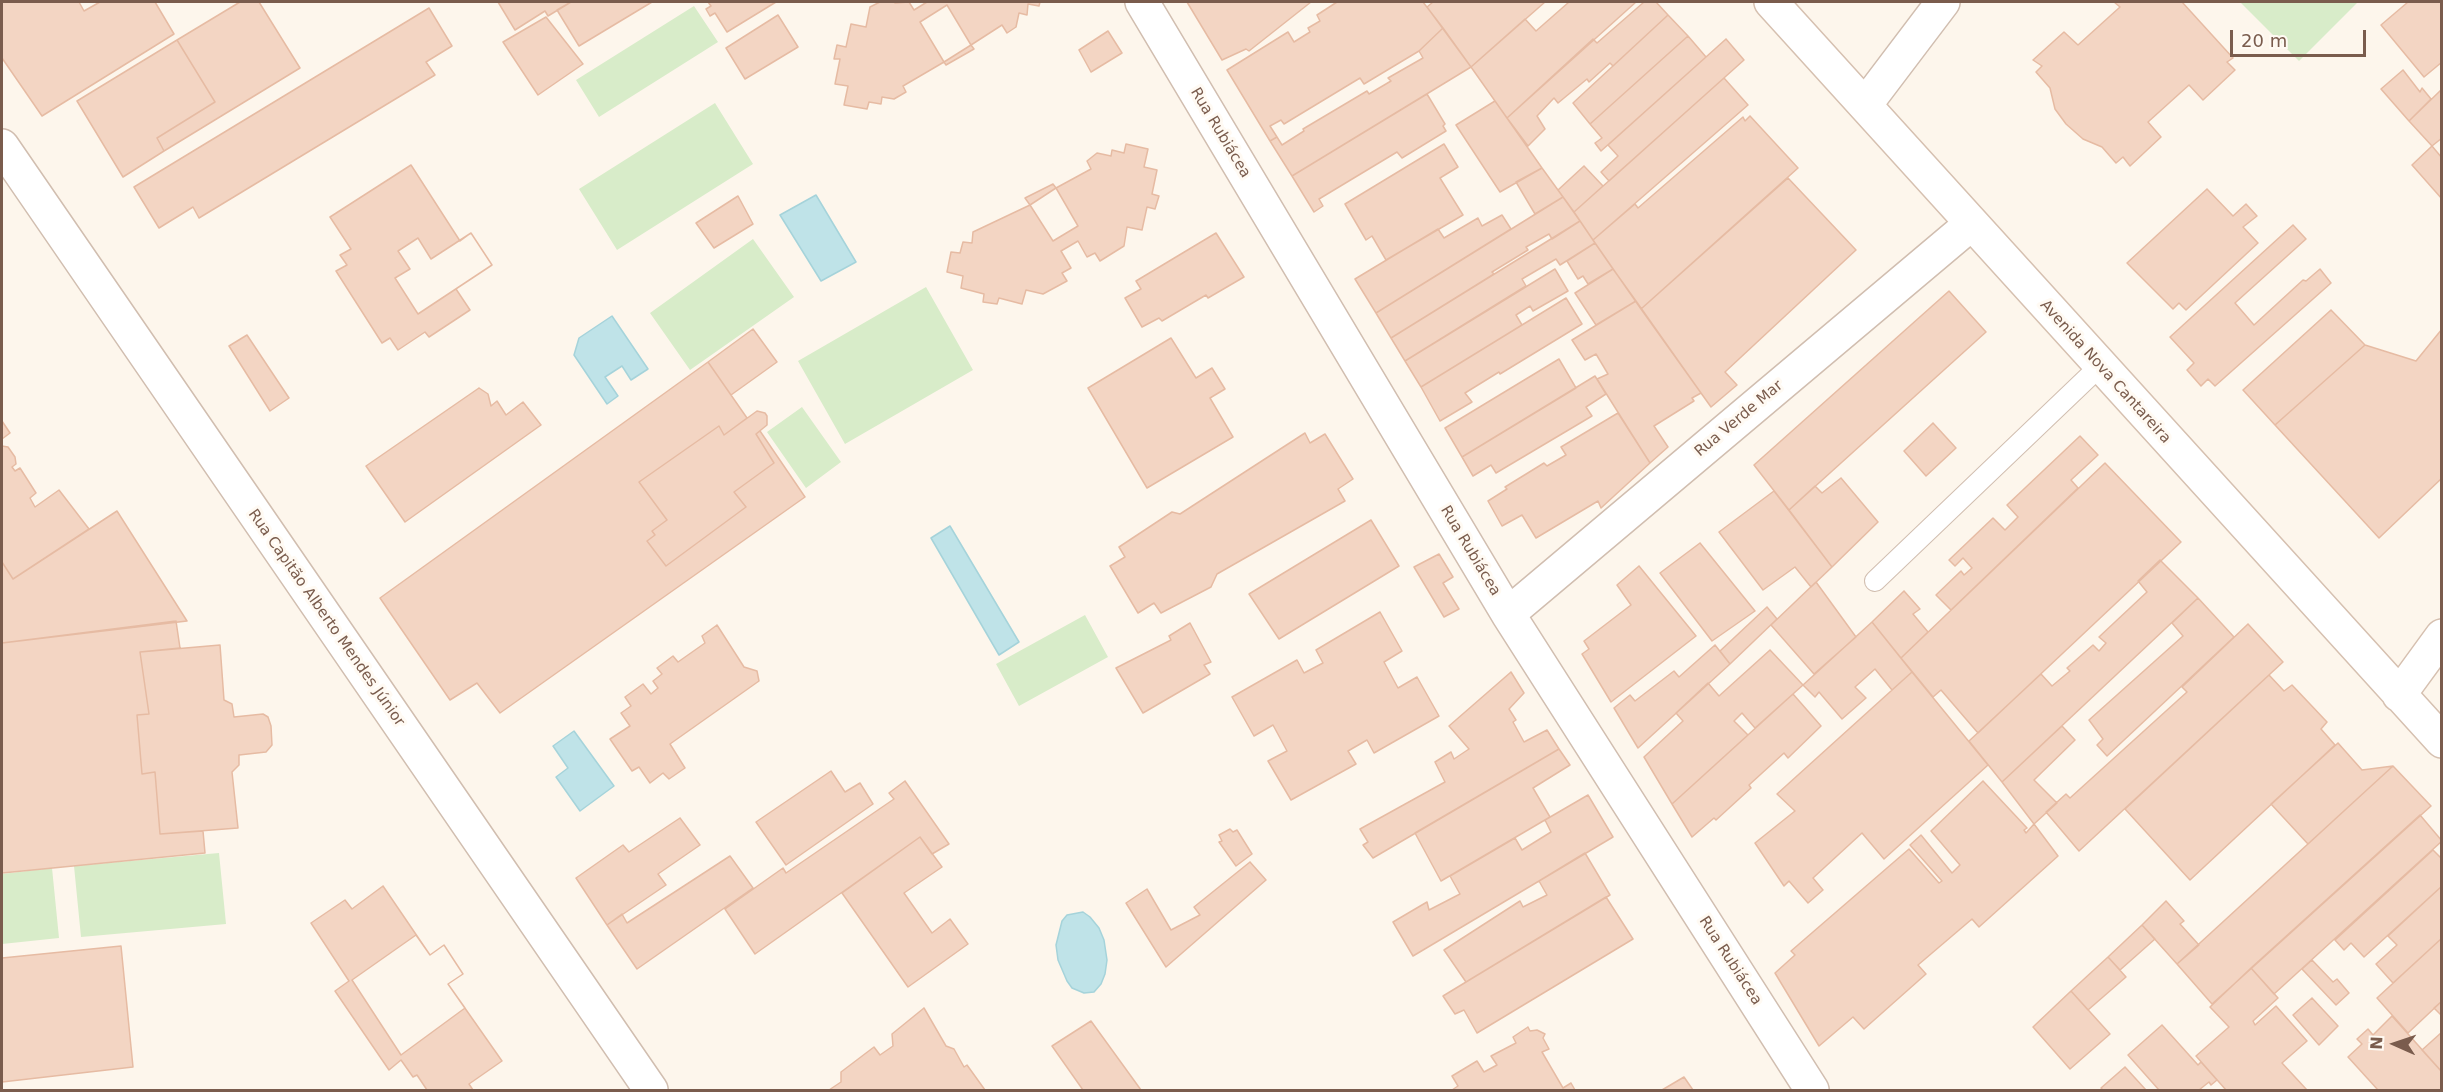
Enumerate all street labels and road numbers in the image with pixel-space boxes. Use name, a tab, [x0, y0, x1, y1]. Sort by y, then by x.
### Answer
street label: Rua Rubiácea	[1186, 85, 1254, 181]
street label: Avenida Nova Cantareira	[2036, 297, 2174, 447]
street label: Rua Verde Mar	[1691, 377, 1787, 461]
street label: Rua Rubiácea	[1436, 503, 1504, 599]
street label: Rua Capitão Alberto Mendes Júnior	[244, 506, 408, 730]
street label: Rua Rubiácea	[1695, 913, 1765, 1009]

